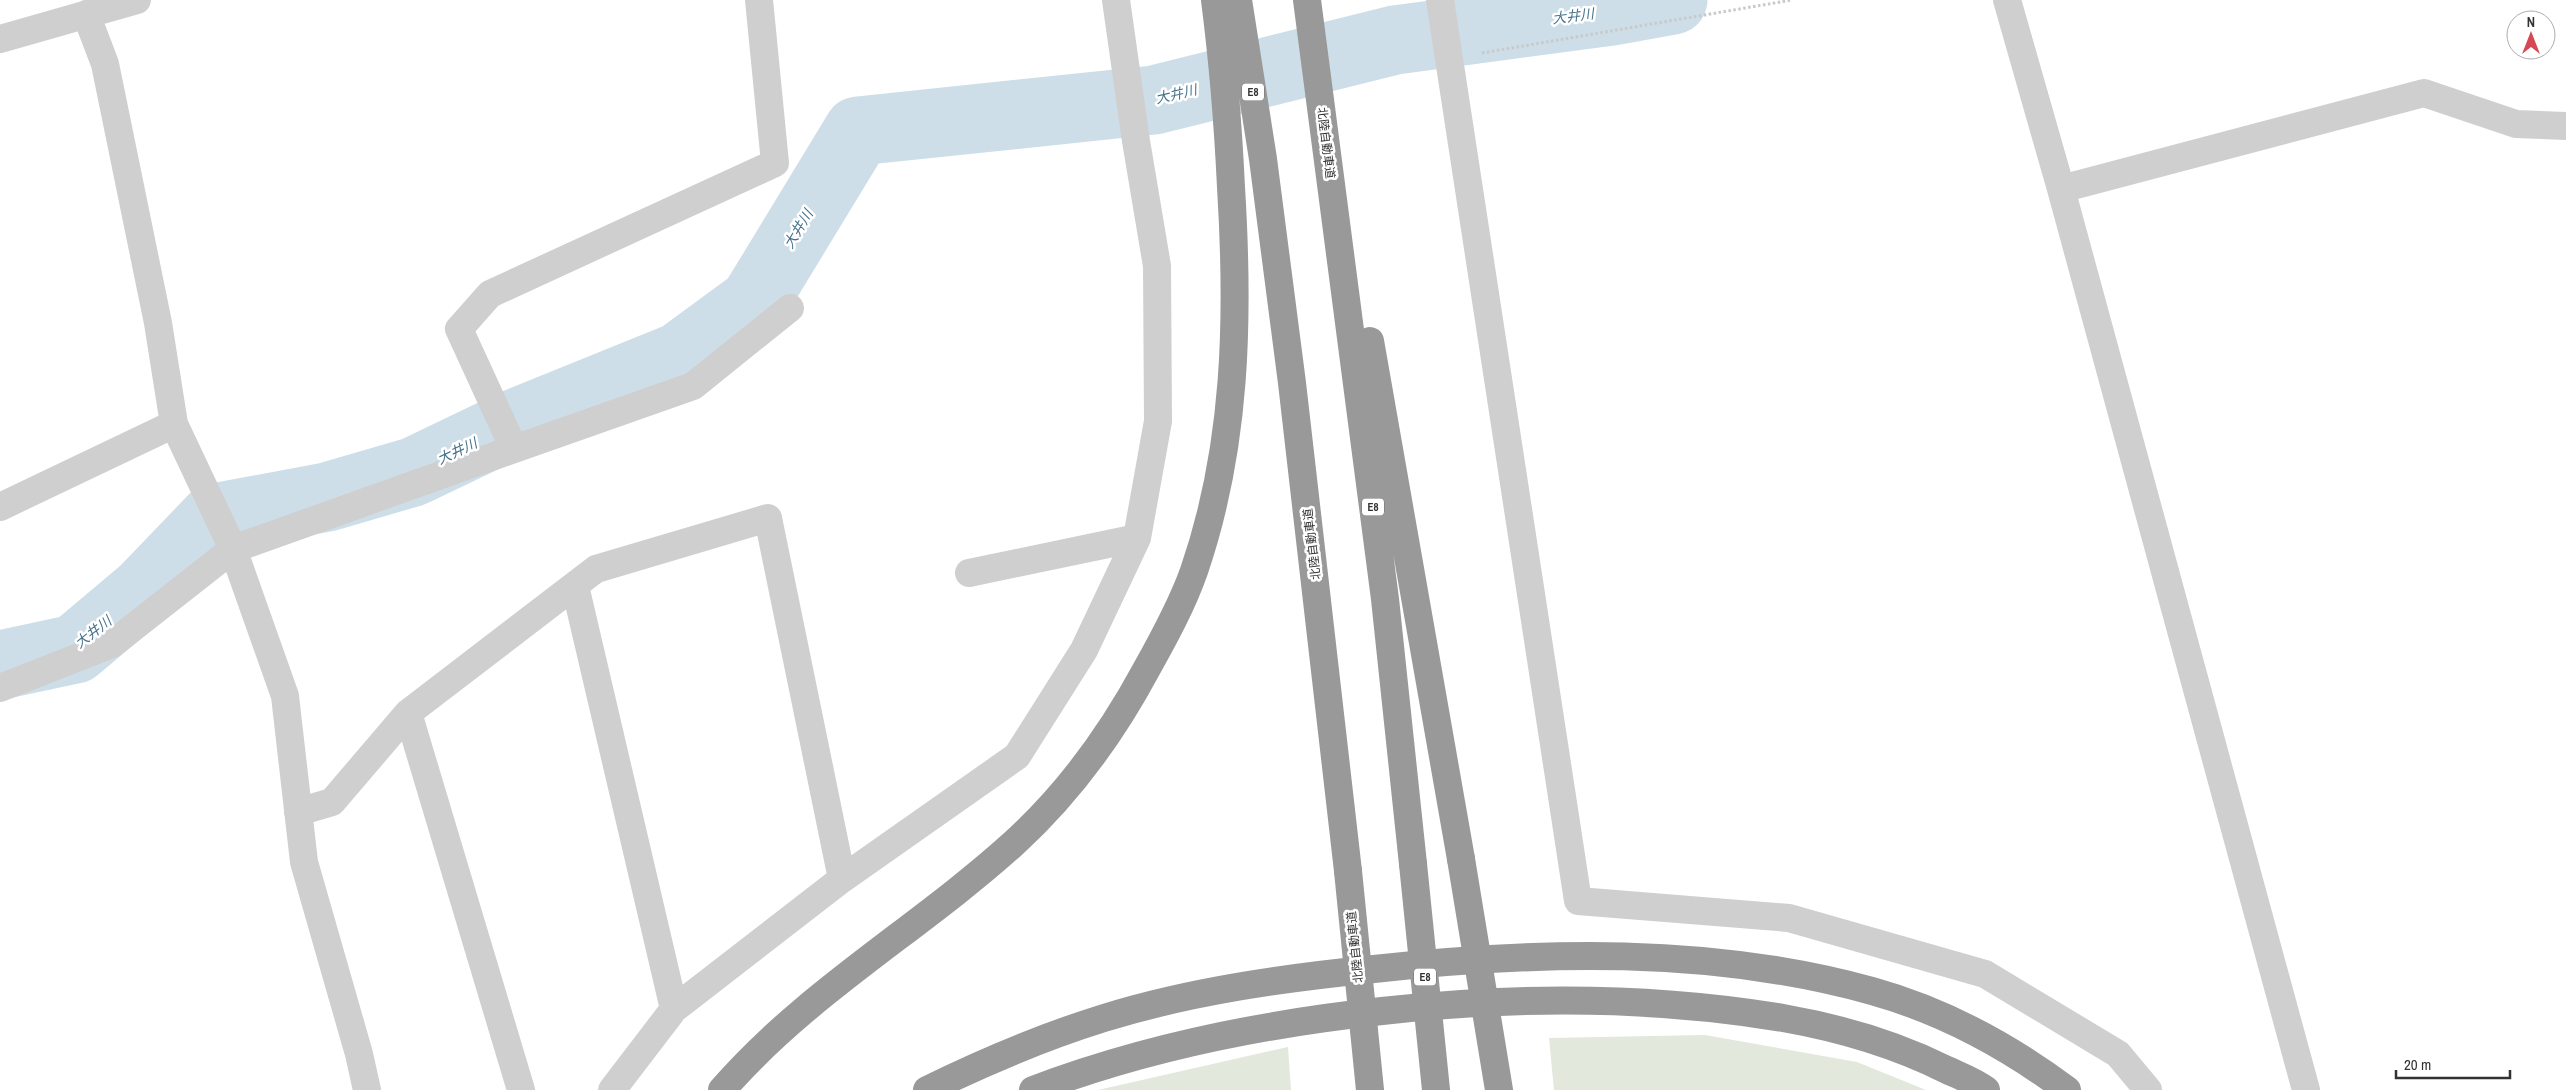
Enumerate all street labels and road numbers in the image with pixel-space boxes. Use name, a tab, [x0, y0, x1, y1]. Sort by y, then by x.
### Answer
road number: E8	[1242, 84, 1264, 100]
street label: 北陸自動車道	[1314, 106, 1338, 180]
road number: E8	[1362, 498, 1384, 516]
street label: 北陸自動車道	[1300, 507, 1324, 581]
street label: 北陸自動車道	[1343, 910, 1367, 984]
road number: E8	[1414, 969, 1436, 986]

